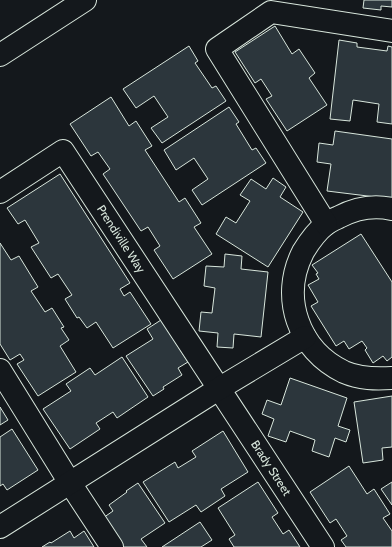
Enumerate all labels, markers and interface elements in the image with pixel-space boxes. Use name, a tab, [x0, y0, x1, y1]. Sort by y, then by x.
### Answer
street label: Prendiville Way	[94, 202, 149, 275]
street label: Brady Street	[248, 437, 295, 498]

